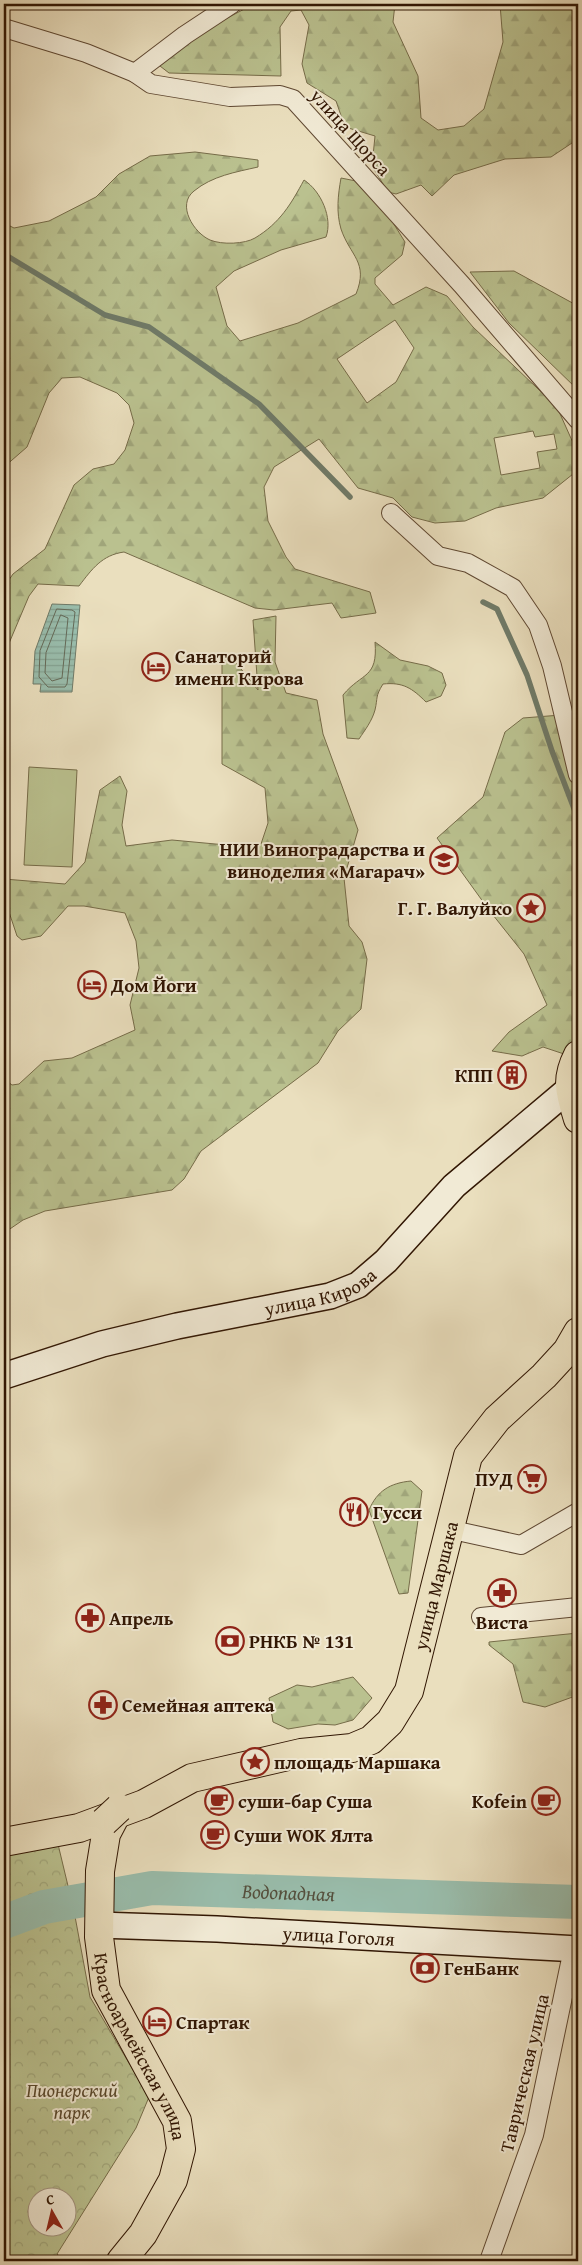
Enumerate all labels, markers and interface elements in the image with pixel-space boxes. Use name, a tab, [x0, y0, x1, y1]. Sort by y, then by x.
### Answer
street label: улица Щорса	[303, 81, 398, 182]
place label: Санаторий имени Кирова	[175, 642, 304, 692]
hotel icon: Санаторий имени Кирова	[141, 652, 171, 682]
place label: НИИ Виноградарства и виноделия «Магарач»	[220, 835, 425, 885]
school or university icon: НИИ Виноградарства и виноделия «Магарач»	[429, 845, 459, 875]
place icon: Г. Г. Валуйко	[516, 893, 546, 923]
place label: Г. Г. Валуйко	[398, 894, 512, 922]
hotel icon: Дом Йоги	[77, 970, 107, 1000]
place label: Дом Йоги	[110, 971, 197, 999]
building icon: КПП	[497, 1060, 527, 1090]
place label: КПП	[455, 1061, 493, 1089]
street label: улица Кирова	[261, 1261, 382, 1323]
supermarket icon: ПУД	[517, 1464, 547, 1494]
place label: ПУД	[475, 1465, 513, 1493]
restaurant icon: Гусси	[339, 1497, 369, 1527]
place label: Гусси	[373, 1498, 422, 1526]
street label: улица Маршака	[406, 1518, 465, 1654]
pharmacy icon: Виста	[487, 1578, 517, 1608]
pharmacy icon: Апрель	[75, 1603, 105, 1633]
place label: Апрель	[109, 1604, 174, 1632]
place label: Виста	[476, 1608, 528, 1636]
bank icon: РНКБ № 131	[215, 1626, 245, 1656]
place label: РНКБ № 131	[249, 1627, 354, 1655]
pharmacy icon: Семейная аптека	[88, 1690, 118, 1720]
place label: Семейная аптека	[122, 1691, 275, 1719]
place icon: площадь Маршака	[240, 1747, 270, 1777]
place label: площадь Маршака	[274, 1748, 441, 1776]
cafe icon: суши-бар Суша	[204, 1786, 234, 1816]
cafe icon: Kofein	[531, 1786, 561, 1816]
place label: суши-бар Суша	[238, 1787, 372, 1815]
place label: Kofein	[472, 1787, 528, 1815]
cafe icon: Суши WOK Ялта	[200, 1820, 230, 1850]
place label: Суши WOK Ялта	[234, 1821, 373, 1849]
water label: Водопадная	[241, 1876, 336, 1908]
street label: улица Гоголя	[281, 1919, 396, 1953]
street label: Красноармейская улица	[87, 1951, 194, 2142]
bank icon: ГенБанк	[410, 1953, 440, 1983]
place label: ГенБанк	[444, 1954, 519, 1982]
street label: Таврическая улица	[492, 1991, 556, 2155]
hotel icon: Спартак	[142, 2007, 172, 2037]
place label: Спартак	[176, 2008, 249, 2036]
park label: Пионерский парк	[26, 2076, 118, 2126]
north arrow	[28, 2188, 78, 2238]
text: С	[45, 2189, 56, 2210]

